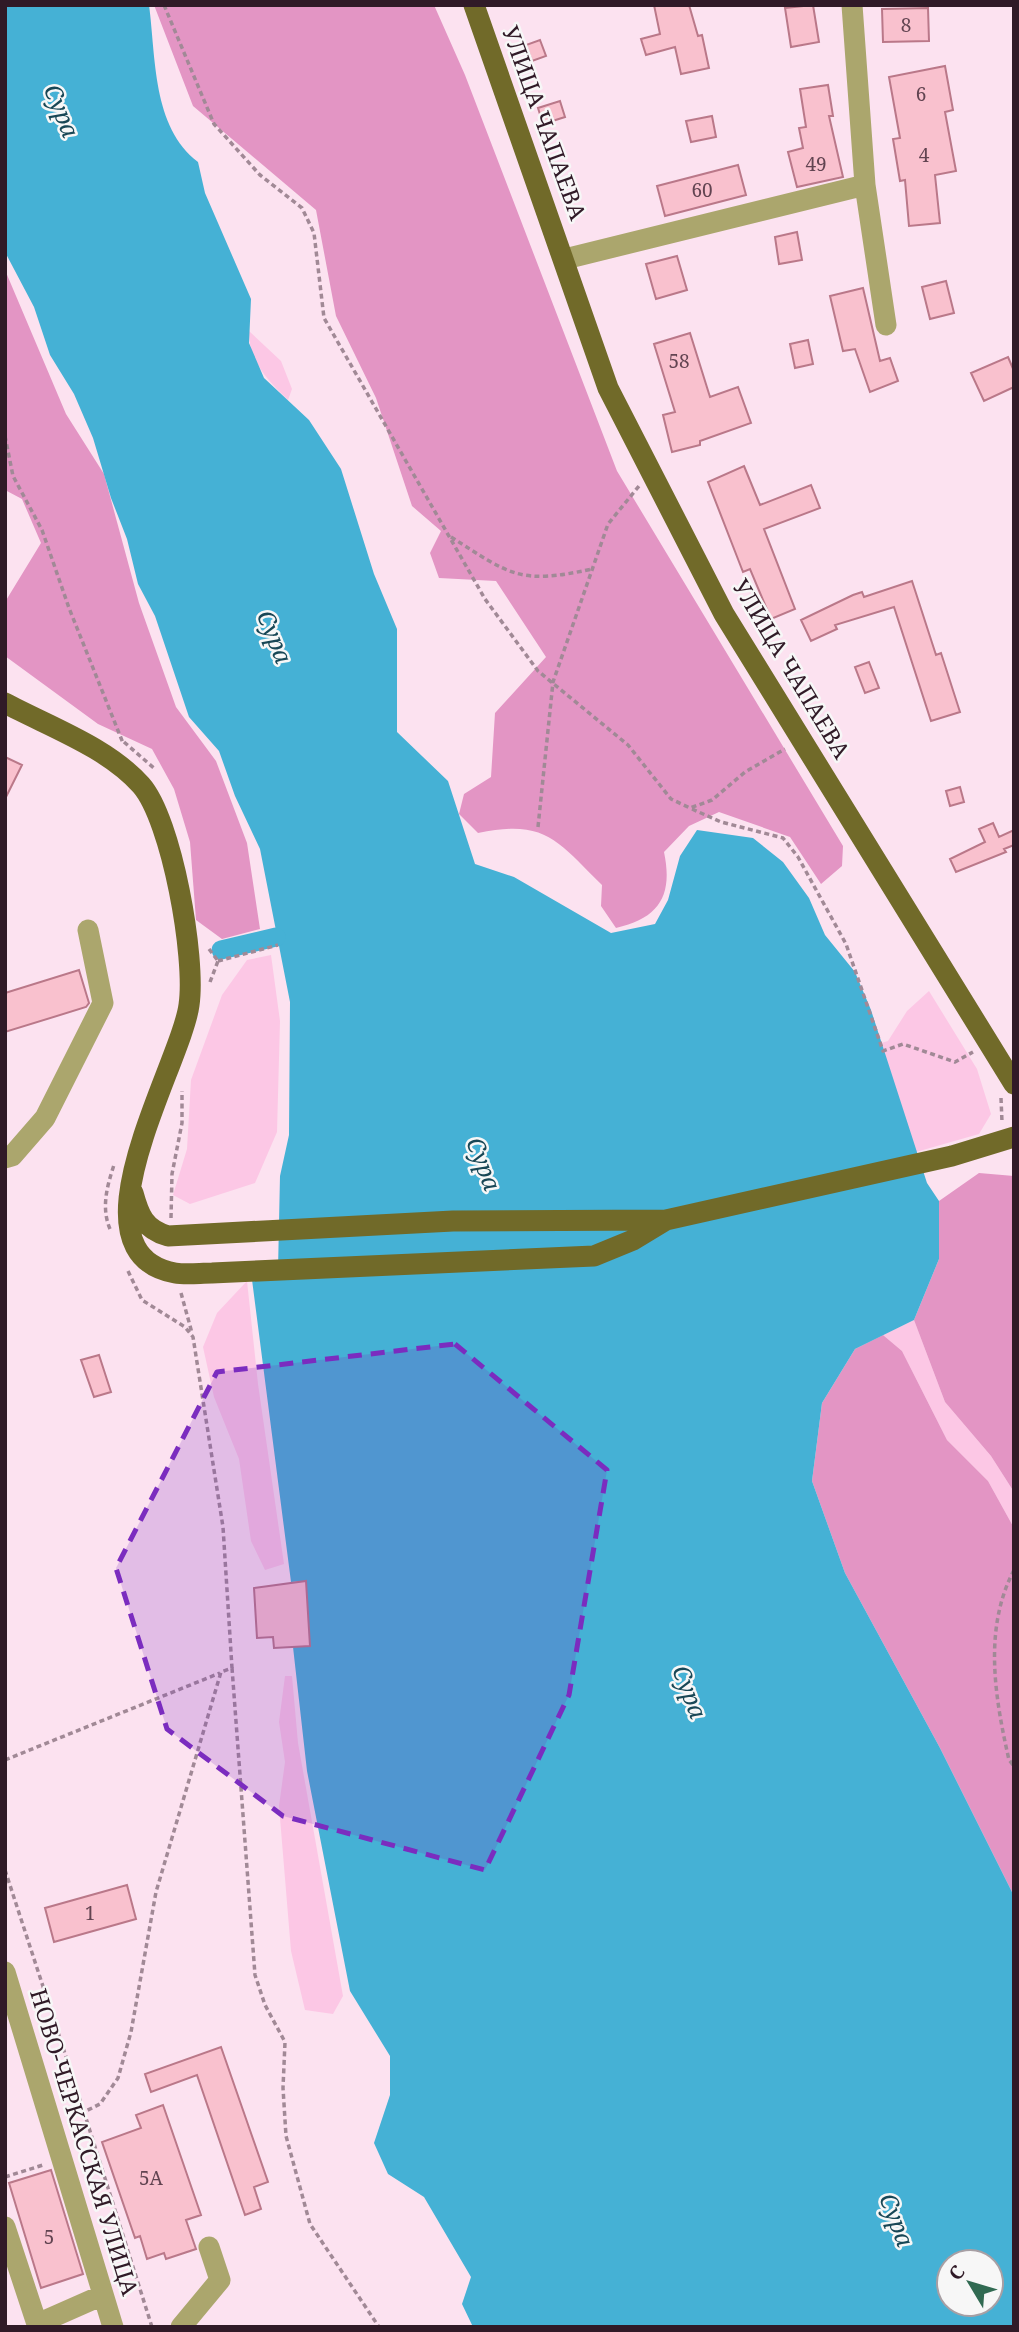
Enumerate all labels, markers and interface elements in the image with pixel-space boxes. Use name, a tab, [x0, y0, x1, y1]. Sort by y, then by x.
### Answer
house number: 8	[901, 12, 911, 38]
street label: УЛИЦА ЧАПАЕВА	[495, 21, 595, 225]
water label: Сура	[37, 79, 88, 142]
house number: 6	[916, 81, 926, 107]
house number: 4	[919, 142, 930, 168]
house number: 49	[805, 151, 827, 177]
house number: 60	[691, 177, 713, 203]
house number: 58	[668, 348, 690, 374]
street label: УЛИЦА ЧАПАЕВА	[726, 573, 859, 765]
water label: Сура	[250, 605, 301, 668]
water label: Сура	[459, 1132, 510, 1195]
water label: Сура	[665, 1660, 716, 1723]
house number: 1	[85, 1900, 95, 1926]
street label: НОВО-ЧЕРКАССКАЯ УЛИЦА	[23, 1984, 147, 2300]
house number: 5А	[139, 2165, 164, 2191]
water label: Сура	[872, 2188, 923, 2251]
house number: 5	[44, 2224, 54, 2250]
north arrow	[935, 2248, 1005, 2318]
text: С	[943, 2260, 971, 2285]

